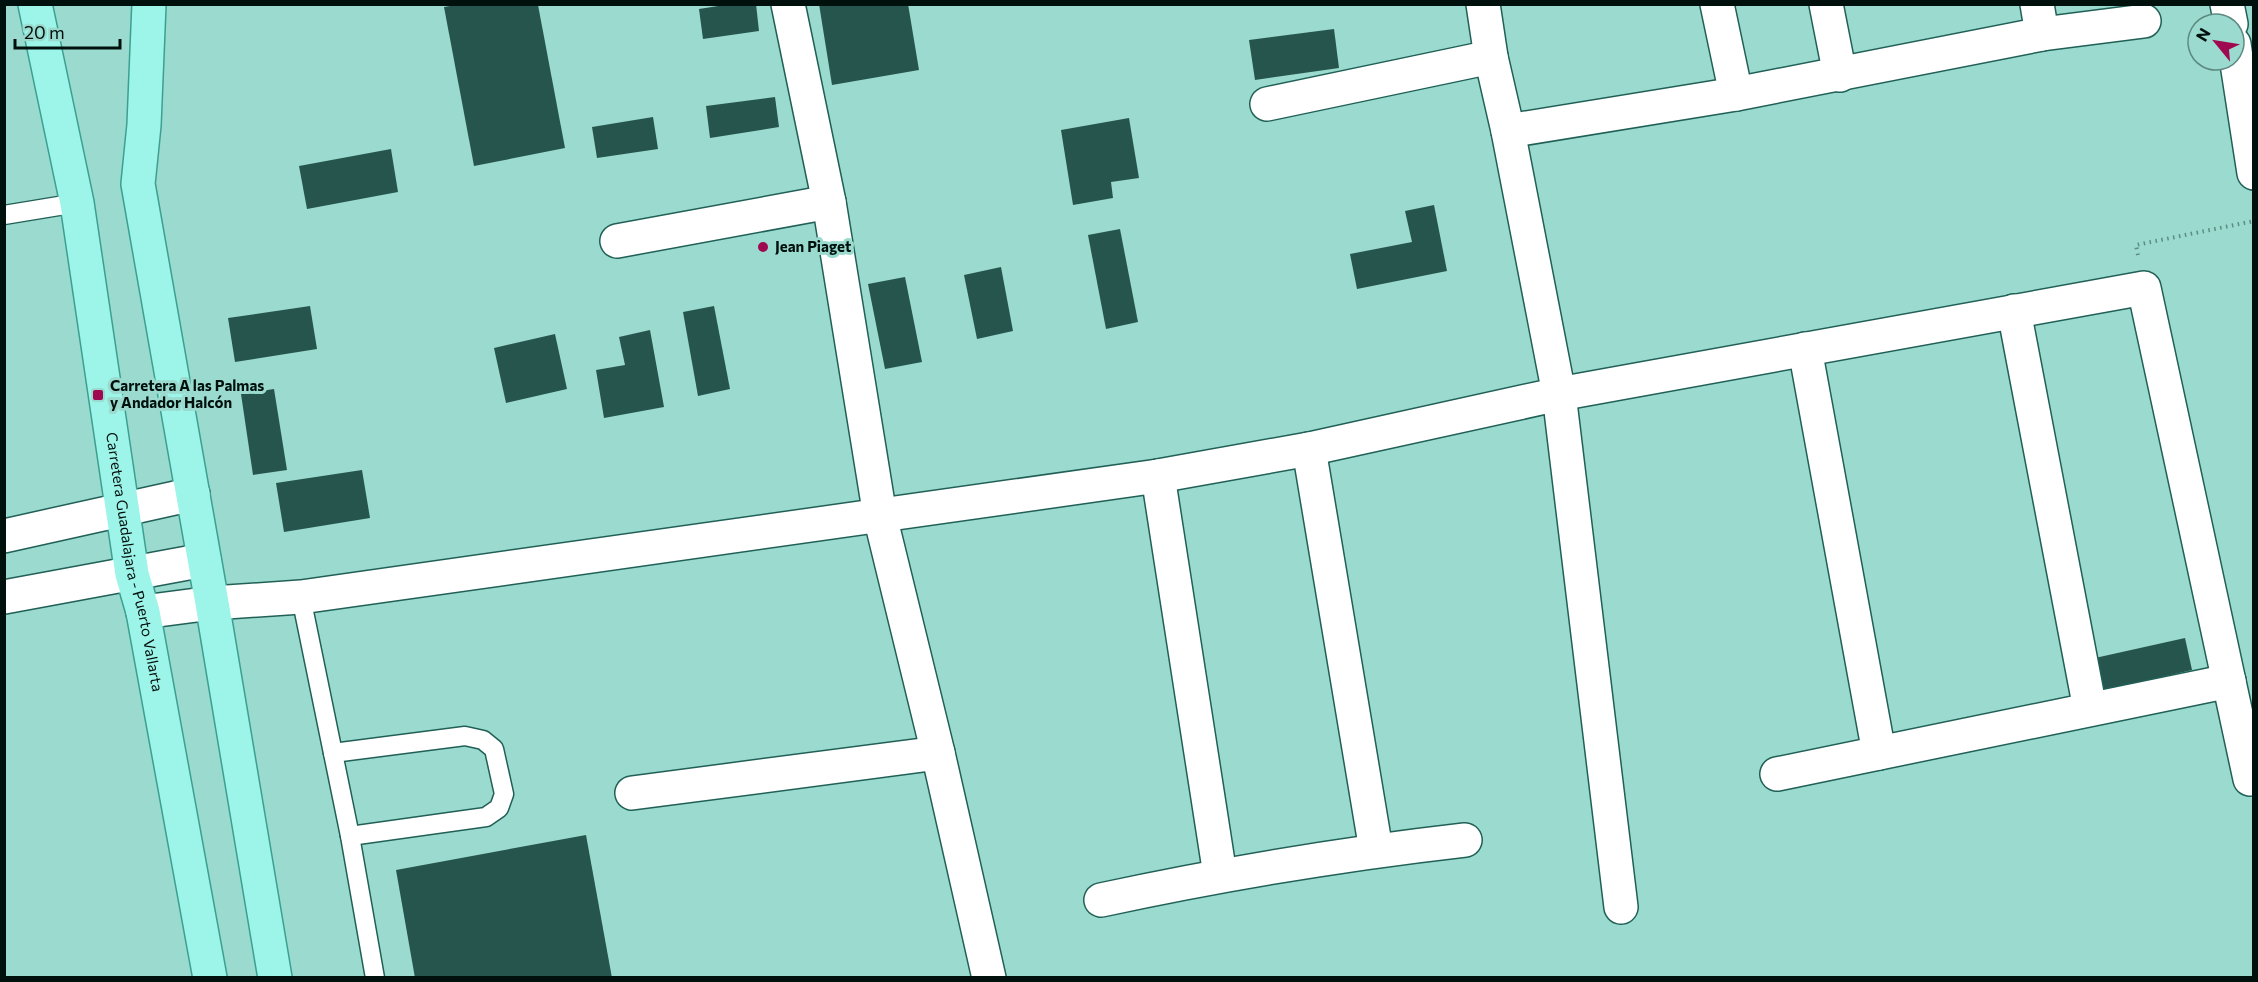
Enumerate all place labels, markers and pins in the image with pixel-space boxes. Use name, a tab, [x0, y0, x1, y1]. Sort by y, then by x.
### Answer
place label: Jean Piaget	[775, 237, 851, 255]
marker: Jean Piaget	[756, 240, 770, 254]
place label: Carretera A las Palmas y Andador Halcón	[110, 376, 264, 411]
marker: Carretera A las Palmas y Andador Halcón	[91, 388, 105, 402]

